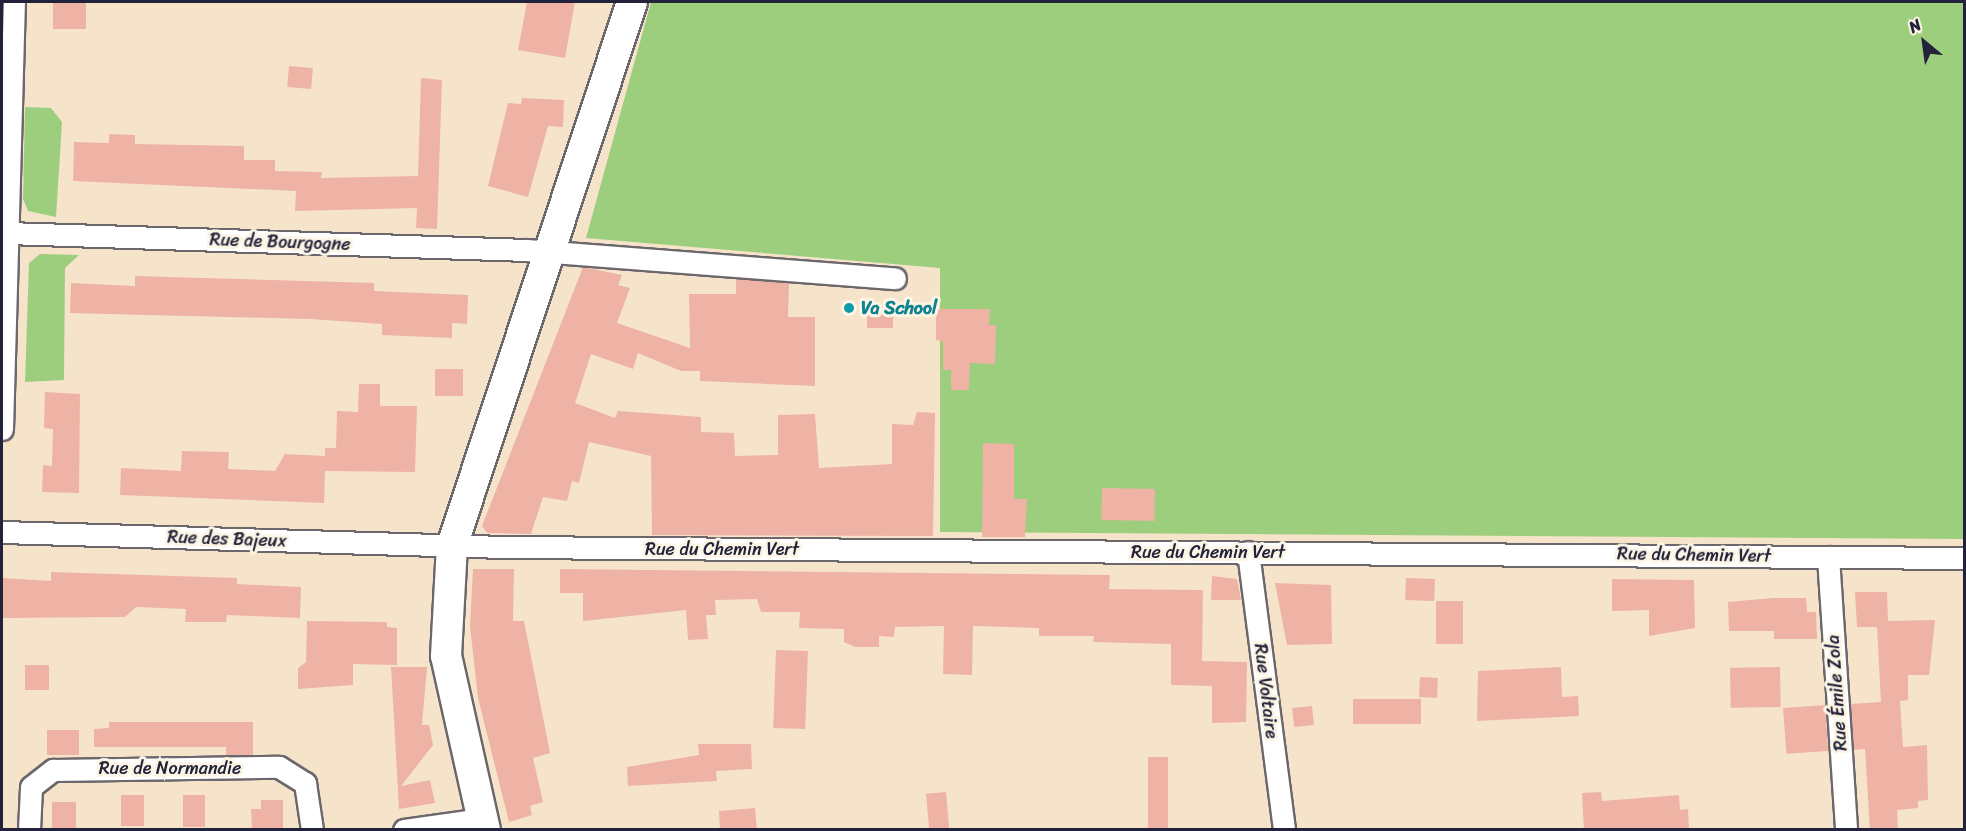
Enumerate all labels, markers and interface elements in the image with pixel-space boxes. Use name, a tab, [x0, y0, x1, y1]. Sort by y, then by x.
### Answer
text: N	[1903, 10, 1927, 41]
north arrow	[1894, 12, 1954, 72]
street label: Rue de Bourgogne	[209, 229, 351, 255]
place label: Va School	[861, 297, 937, 319]
marker: Va School	[842, 301, 856, 315]
street label: Rue des Bajeux	[166, 526, 288, 552]
street label: Rue du Chemin Vert	[644, 538, 800, 560]
street label: Rue du Chemin Vert	[1130, 541, 1286, 563]
street label: Rue du Chemin Vert	[1616, 543, 1772, 567]
street label: Rue Émile Zola	[1822, 635, 1852, 751]
street label: Rue Voltaire	[1249, 642, 1283, 740]
street label: Rue de Normandie	[98, 757, 242, 779]

